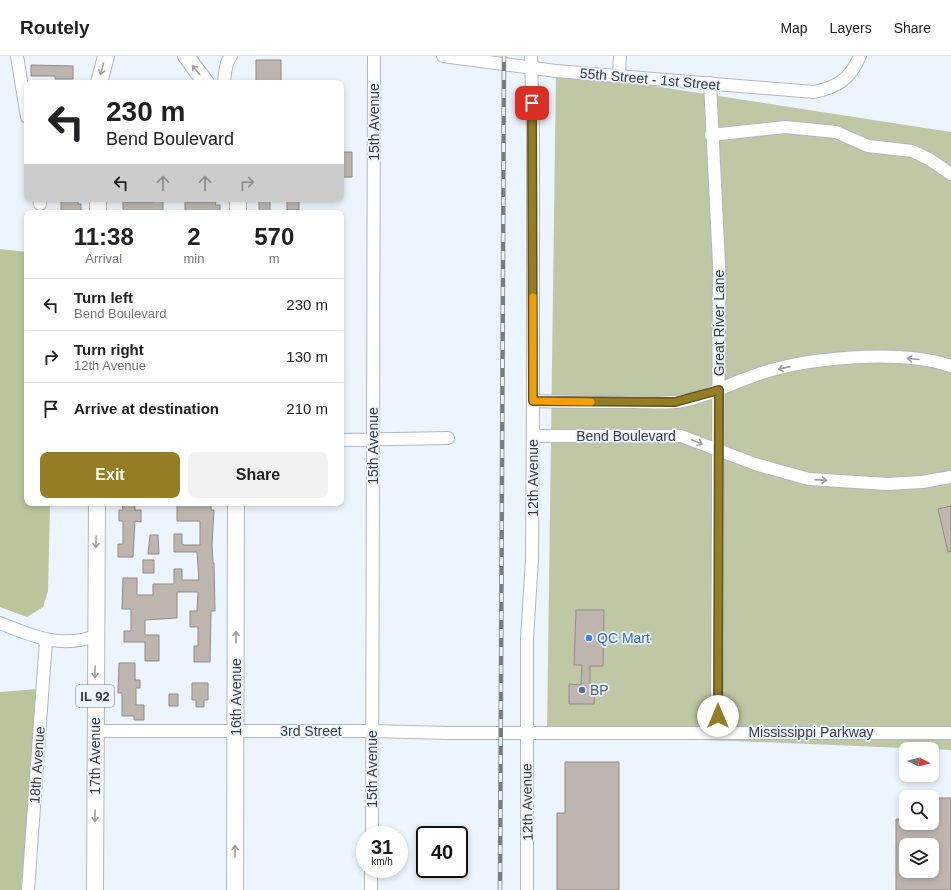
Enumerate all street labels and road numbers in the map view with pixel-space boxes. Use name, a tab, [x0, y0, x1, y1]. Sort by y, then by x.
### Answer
street label: 55th Street - 1st Street	[579, 65, 721, 93]
street label: 15th Avenue	[366, 83, 382, 161]
street label: Great River Lane	[711, 269, 727, 376]
street label: 15th Avenue	[365, 407, 381, 485]
street label: Bend Boulevard	[576, 428, 676, 444]
street label: 12th Avenue	[525, 439, 541, 517]
street label: 16th Avenue	[228, 658, 244, 736]
road number: IL 92	[76, 685, 114, 707]
street label: 17th Avenue	[87, 717, 103, 795]
street label: 3rd Street	[280, 723, 342, 739]
street label: Mississippi Parkway	[748, 724, 874, 740]
street label: 18th Avenue	[26, 726, 48, 804]
street label: 15th Avenue	[364, 730, 380, 808]
street label: 12th Avenue	[518, 763, 536, 841]

